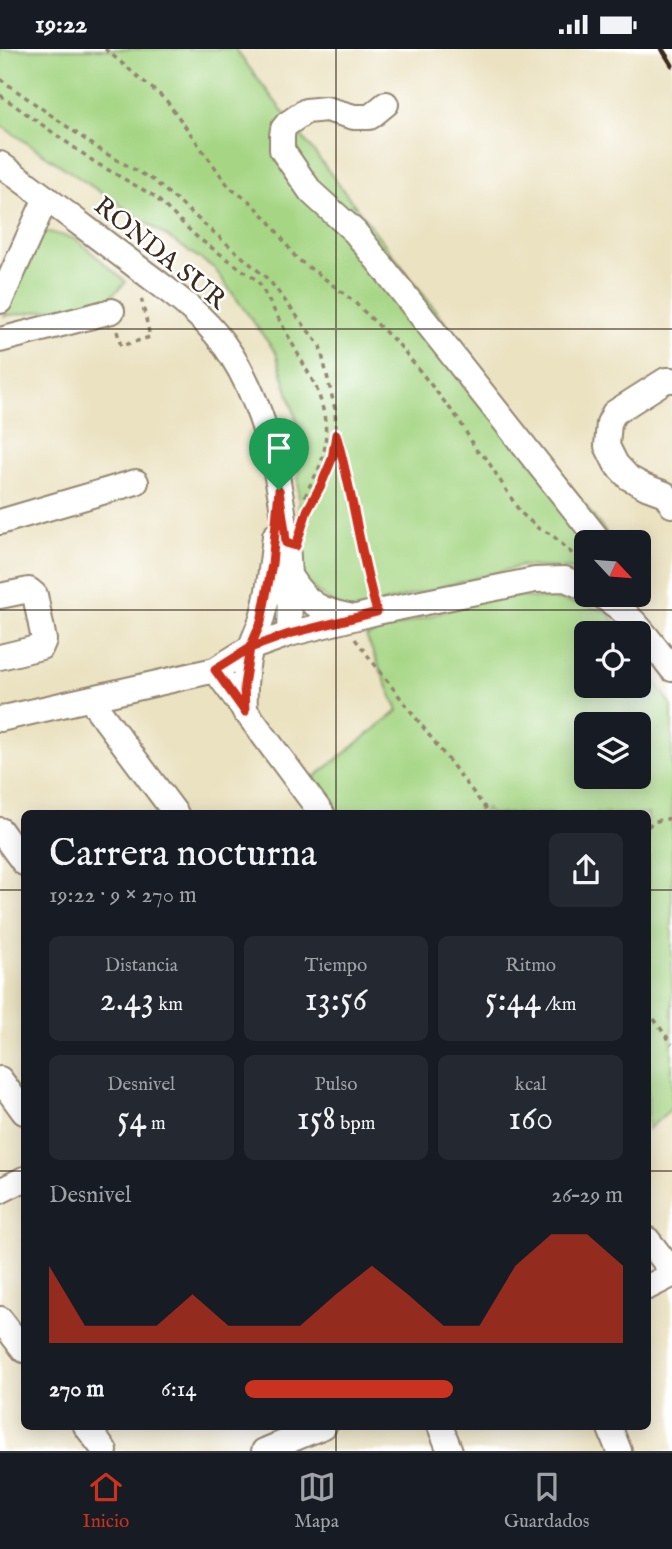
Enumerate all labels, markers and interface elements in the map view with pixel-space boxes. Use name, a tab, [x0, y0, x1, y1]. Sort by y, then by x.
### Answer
text: 19:22	[35, 8, 87, 41]
street label: RONDA SUR	[87, 190, 234, 318]
pin	[249, 418, 309, 490]
icon: arrive	[260, 429, 298, 467]
north arrow	[574, 530, 651, 607]
map controls	[574, 530, 651, 789]
button: locate	[574, 621, 651, 698]
button: layers	[574, 712, 651, 789]
text: Carrera nocturna	[49, 831, 317, 879]
button: share	[549, 833, 623, 907]
text: 19:22 · 9 × 270 m	[49, 881, 197, 910]
text: Distancia	[105, 954, 178, 978]
text: Tiempo	[305, 954, 367, 978]
text: Ritmo	[505, 954, 556, 978]
text: 2.43	[100, 978, 154, 1023]
text: 13:56	[305, 978, 367, 1023]
text: 5:44	[485, 978, 541, 1023]
text: km	[154, 993, 183, 1017]
text: /km	[541, 993, 577, 1017]
text: Desnivel	[107, 1073, 175, 1097]
text: Pulso	[315, 1073, 357, 1097]
text: kcal	[515, 1073, 547, 1097]
text: 54	[117, 1097, 147, 1142]
text: 158	[297, 1097, 336, 1142]
text: 160	[508, 1097, 553, 1142]
text: m	[147, 1112, 166, 1136]
text: bpm	[336, 1112, 375, 1136]
text: Desnivel	[49, 1181, 131, 1210]
text: 26–29 m	[551, 1181, 623, 1210]
text: 270 m	[49, 1375, 104, 1404]
text: 6:14	[161, 1375, 197, 1404]
tab: Inicio	[83, 1468, 129, 1534]
tab: Mapa	[294, 1468, 339, 1534]
tab: Guardados	[504, 1468, 589, 1534]

